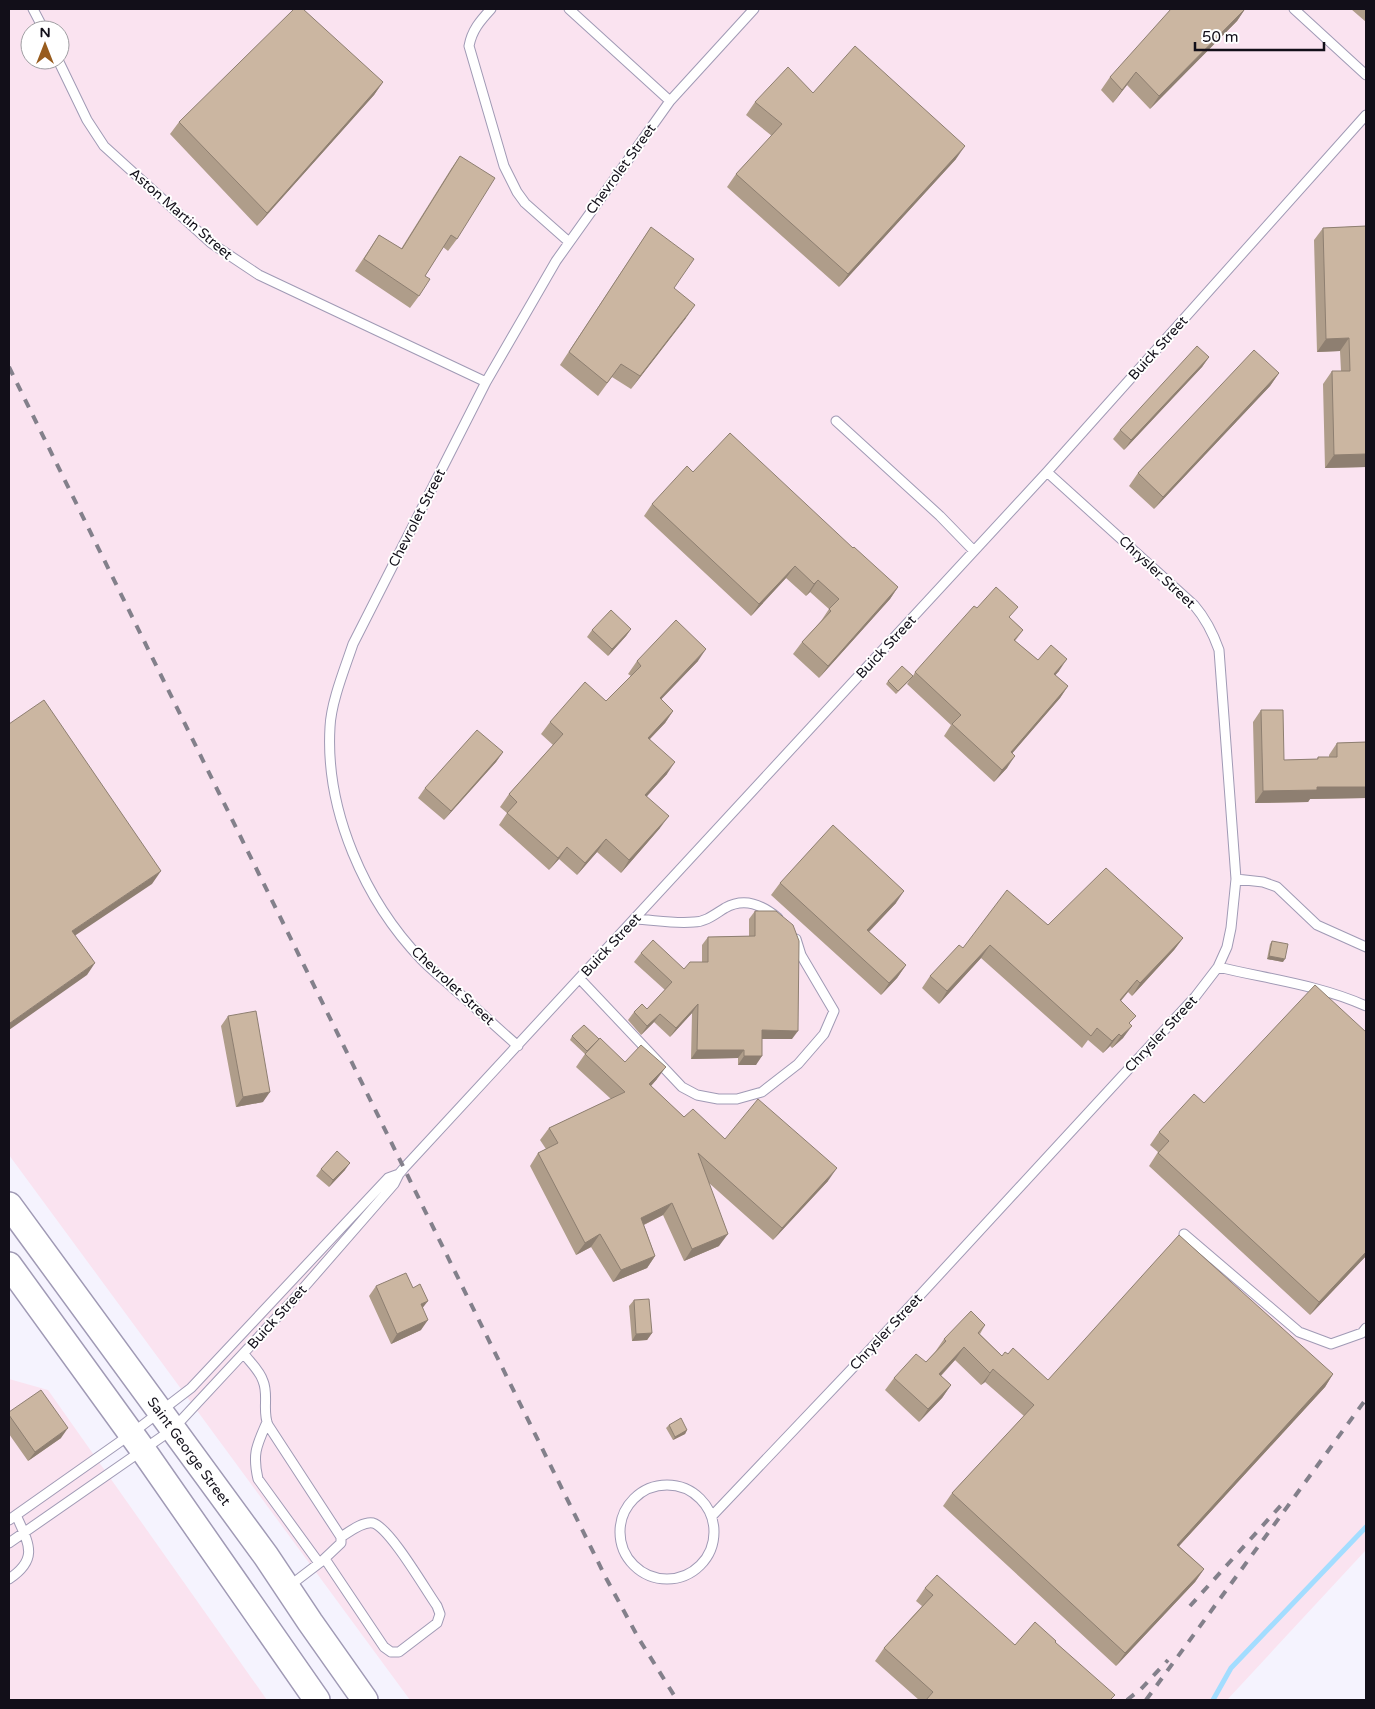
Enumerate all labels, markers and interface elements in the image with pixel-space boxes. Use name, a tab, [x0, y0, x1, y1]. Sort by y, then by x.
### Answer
north arrow	[20, 20, 70, 70]
scale bar	[1195, 20, 1324, 52]
text: N	[39, 24, 51, 41]
text: 50 m	[1202, 28, 1239, 46]
street label: Chevrolet Street	[582, 120, 660, 218]
street label: Aston Martin Street	[126, 165, 236, 264]
street label: Buick Street	[1125, 312, 1192, 384]
street label: Chevrolet Street	[385, 466, 449, 570]
street label: Chrysler Street	[1115, 532, 1199, 612]
street label: Buick Street	[852, 611, 920, 682]
street label: Buick Street	[577, 909, 645, 980]
street label: Chevrolet Street	[408, 943, 499, 1029]
street label: Chrysler Street	[1121, 992, 1201, 1076]
street label: Buick Street	[244, 1281, 311, 1353]
street label: Chrysler Street	[846, 1290, 926, 1374]
street label: Saint George Street	[144, 1394, 235, 1509]

